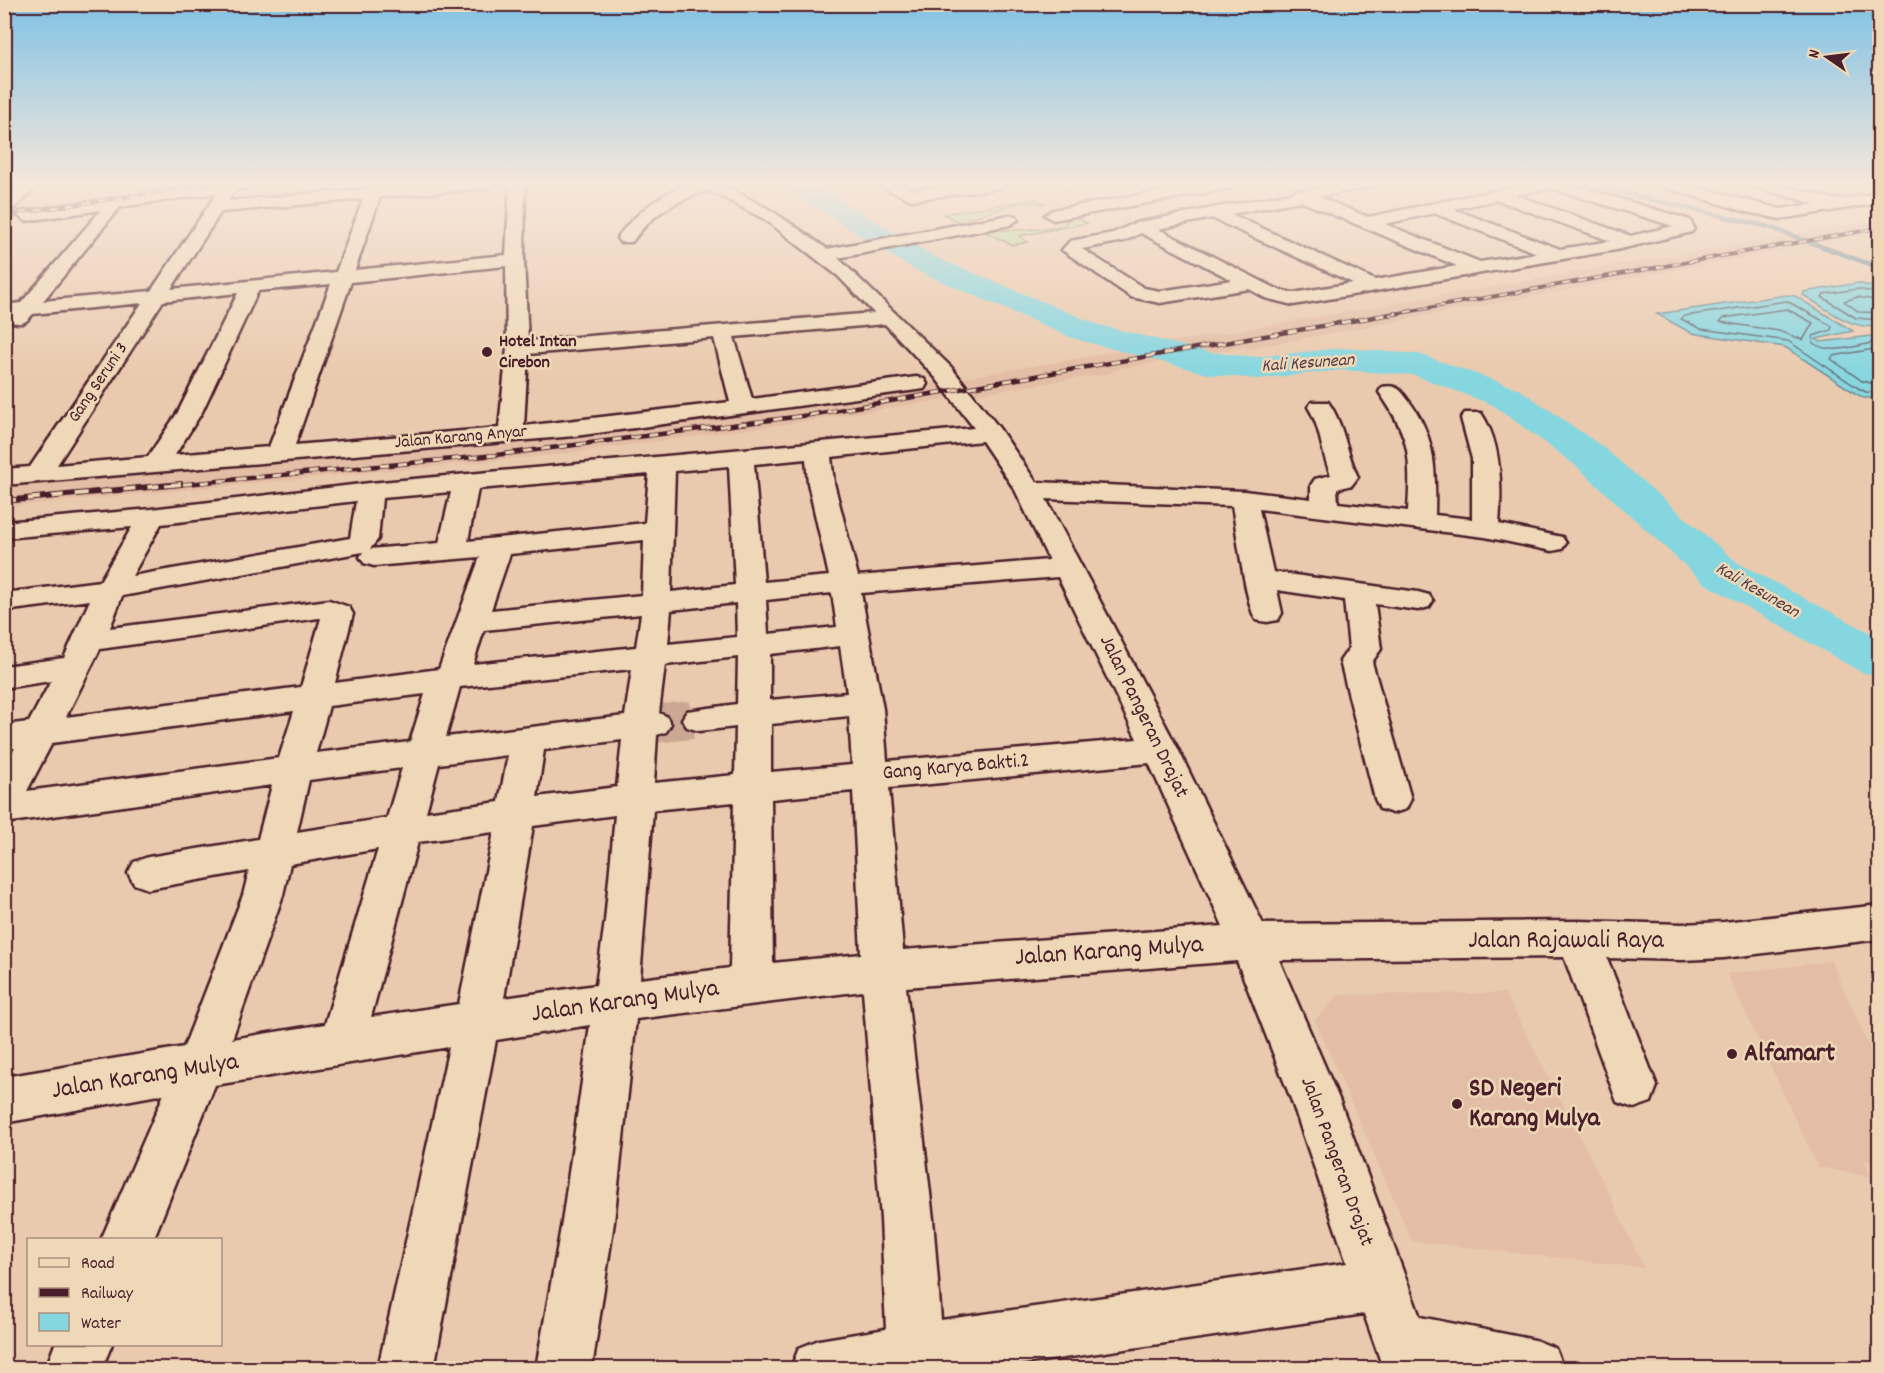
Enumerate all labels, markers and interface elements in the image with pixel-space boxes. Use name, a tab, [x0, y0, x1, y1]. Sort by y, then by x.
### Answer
north arrow	[1797, 27, 1857, 87]
text: N	[1803, 47, 1827, 61]
place label: Hotel Intan Cirebon	[499, 330, 577, 376]
street label: Gang Seruni 3	[63, 338, 135, 428]
marker: Hotel Intan Cirebon	[480, 345, 494, 359]
water label: Kali Kesunean	[1261, 348, 1356, 380]
street label: Jalan Karang Anyar	[394, 420, 529, 456]
water label: Kali Kesunean	[1710, 557, 1804, 625]
street label: Jalan Pangeran Drajat	[1090, 630, 1196, 804]
street label: Gang Karya Bakti.2	[881, 747, 1031, 789]
street label: Jalan Rajawali Raya	[1468, 923, 1664, 960]
street label: Jalan Karang Mulya	[1014, 927, 1205, 977]
street label: Jalan Karang Mulya	[529, 970, 722, 1033]
place label: Alfamart	[1744, 1036, 1835, 1073]
street label: Jalan Karang Mulya	[49, 1044, 242, 1110]
marker: Alfamart	[1725, 1047, 1739, 1061]
place label: SD Negeri Karang Mulya	[1469, 1071, 1601, 1138]
street label: Jalan Pangeran Drajat	[1291, 1073, 1381, 1251]
marker: SD Negeri Karang Mulya	[1450, 1097, 1464, 1111]
legend	[27, 1238, 222, 1346]
text: Road	[81, 1252, 115, 1277]
text: Railway	[81, 1282, 134, 1307]
text: Water	[81, 1312, 121, 1337]

